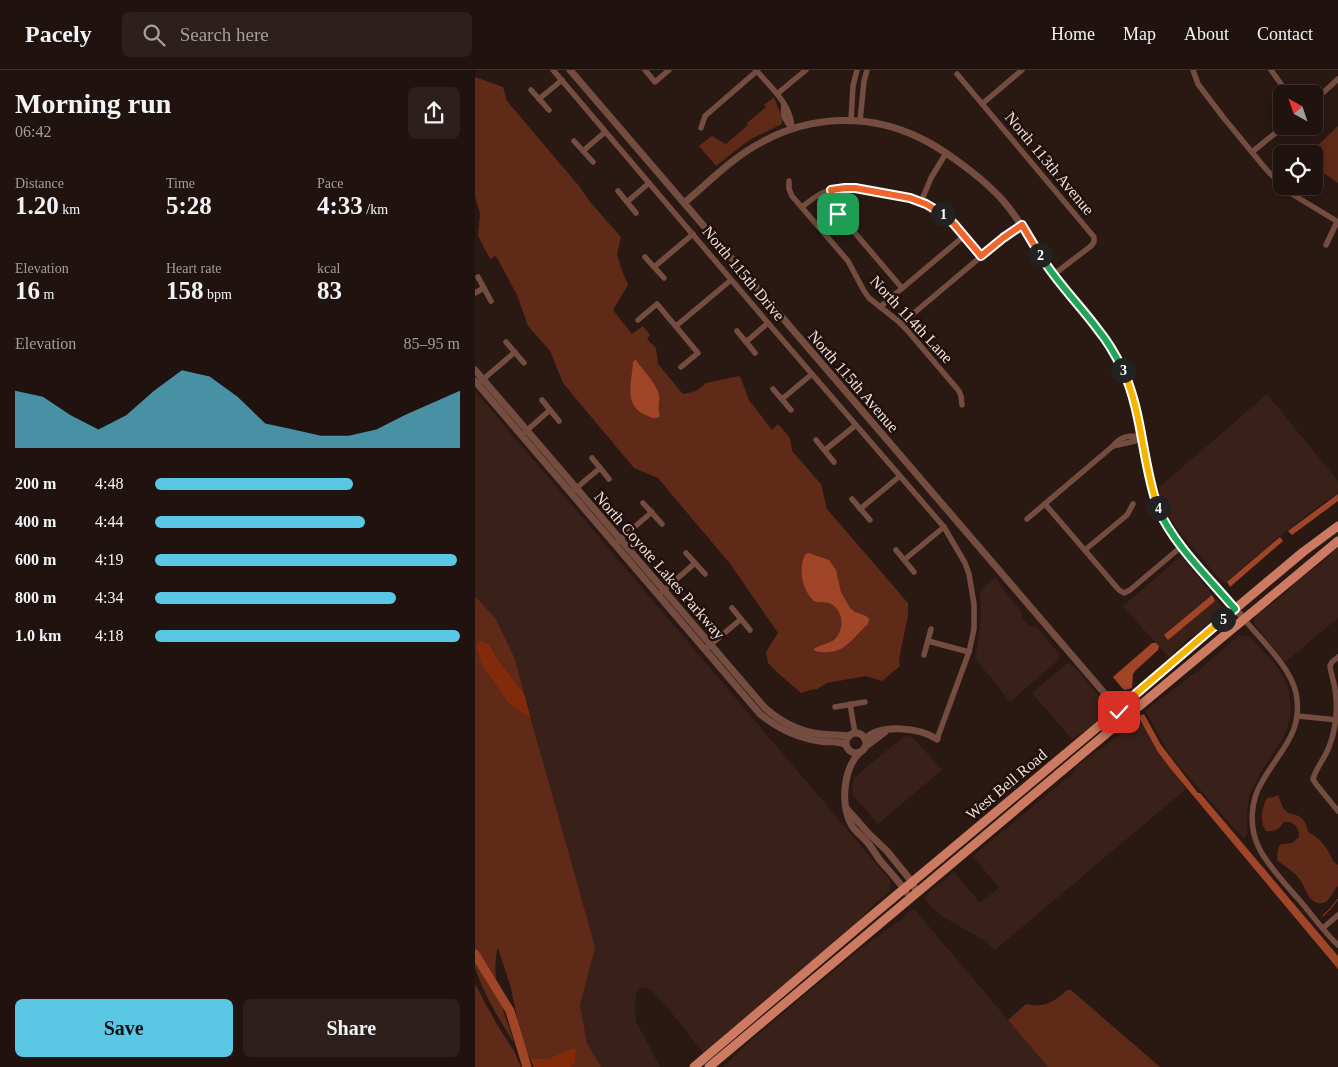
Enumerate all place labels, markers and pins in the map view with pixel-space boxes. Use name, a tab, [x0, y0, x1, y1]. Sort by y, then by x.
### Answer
pin	[817, 193, 859, 235]
pin: 1	[931, 202, 955, 226]
pin: 2	[1027, 242, 1053, 268]
pin: 3	[1111, 358, 1135, 382]
pin: 4	[1145, 496, 1171, 520]
pin: 5	[1211, 606, 1235, 632]
pin	[1098, 691, 1140, 733]

